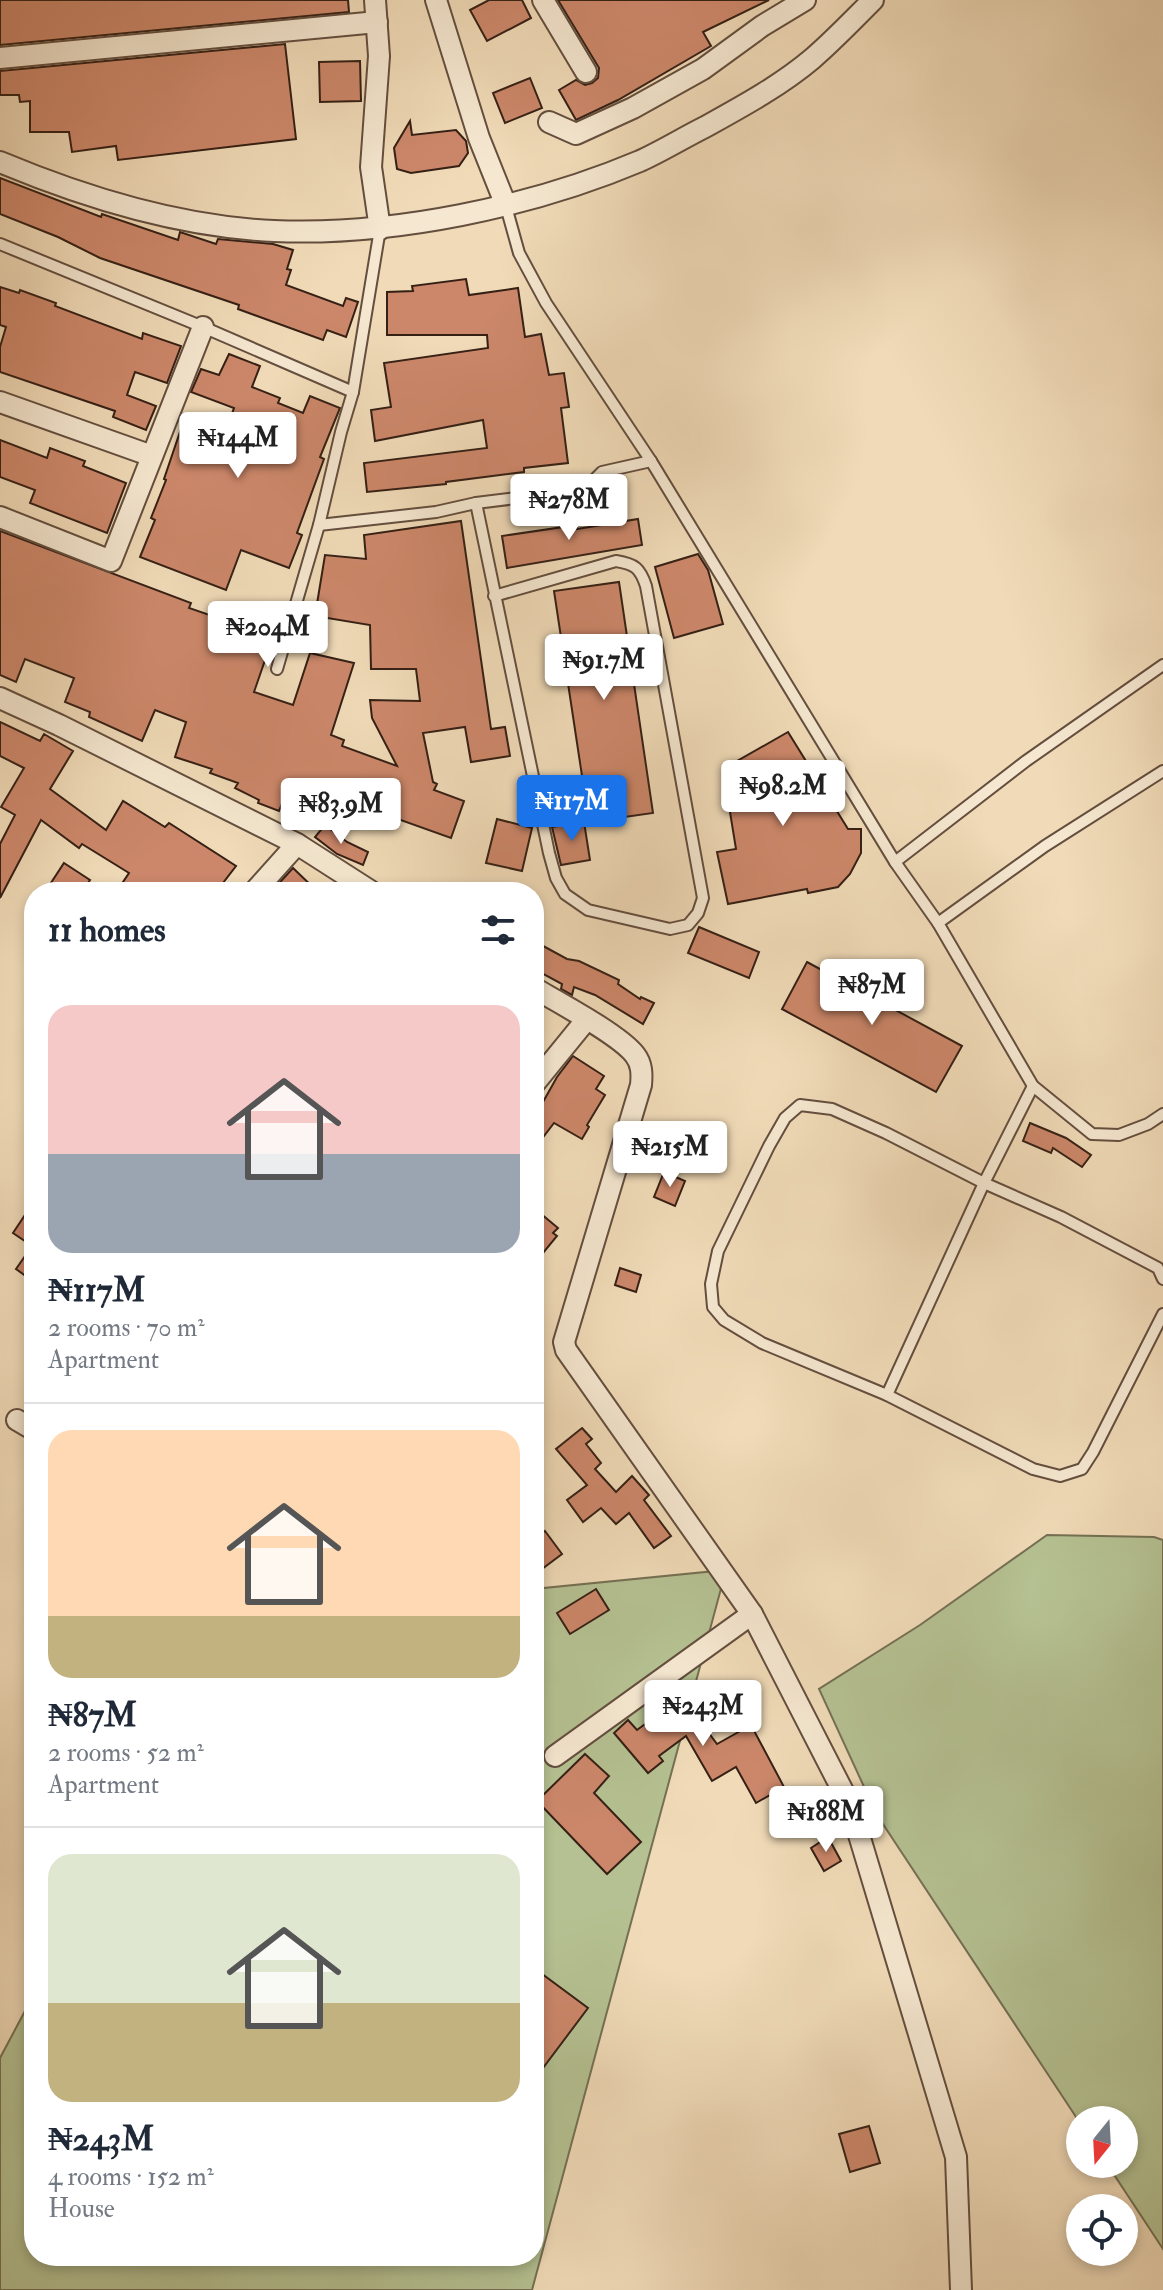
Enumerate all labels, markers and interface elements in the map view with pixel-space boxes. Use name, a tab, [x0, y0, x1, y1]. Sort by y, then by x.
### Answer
pin: ₦144M	[182, 412, 294, 480]
text: ₦144M	[197, 422, 279, 454]
pin: ₦278M	[513, 474, 625, 542]
text: ₦278M	[528, 484, 610, 516]
pin: ₦204M	[212, 601, 324, 669]
text: ₦204M	[226, 611, 310, 643]
pin: ₦91.7M	[539, 634, 669, 702]
text: ₦91.7M	[563, 644, 645, 676]
pin: ₦98.2M	[718, 760, 848, 828]
text: ₦98.2M	[739, 770, 827, 802]
pin: ₦117M	[516, 775, 628, 843]
pin: ₦83.9M	[276, 778, 406, 846]
text: ₦117M	[535, 785, 609, 817]
text: ₦83.9M	[299, 788, 383, 820]
icon: filters	[476, 908, 520, 952]
text: 11 homes	[48, 909, 166, 952]
pin: ₦87M	[825, 959, 919, 1027]
text: ₦87M	[838, 969, 906, 1001]
icon: home	[212, 1057, 356, 1201]
pin: ₦215M	[614, 1121, 726, 1189]
text: ₦215M	[631, 1131, 709, 1163]
text: ₦117M	[48, 1269, 145, 1312]
text: 2 rooms · 70 m²	[48, 1312, 205, 1344]
text: Apartment	[48, 1344, 159, 1376]
icon: home	[212, 1482, 356, 1626]
pin: ₦243M	[647, 1680, 759, 1748]
text: ₦243M	[662, 1690, 744, 1722]
text: ₦87M	[48, 1694, 137, 1737]
text: 2 rooms · 52 m²	[48, 1737, 204, 1769]
text: Apartment	[48, 1769, 159, 1801]
pin: ₦188M	[770, 1786, 882, 1854]
text: ₦188M	[787, 1796, 865, 1828]
icon: home	[212, 1906, 356, 2050]
north arrow	[1066, 2106, 1138, 2178]
map controls	[1066, 2106, 1138, 2266]
text: ₦243M	[48, 2118, 154, 2161]
text: 4 rooms · 152 m²	[48, 2161, 214, 2193]
text: House	[48, 2193, 115, 2225]
button: locate	[1066, 2194, 1138, 2266]

